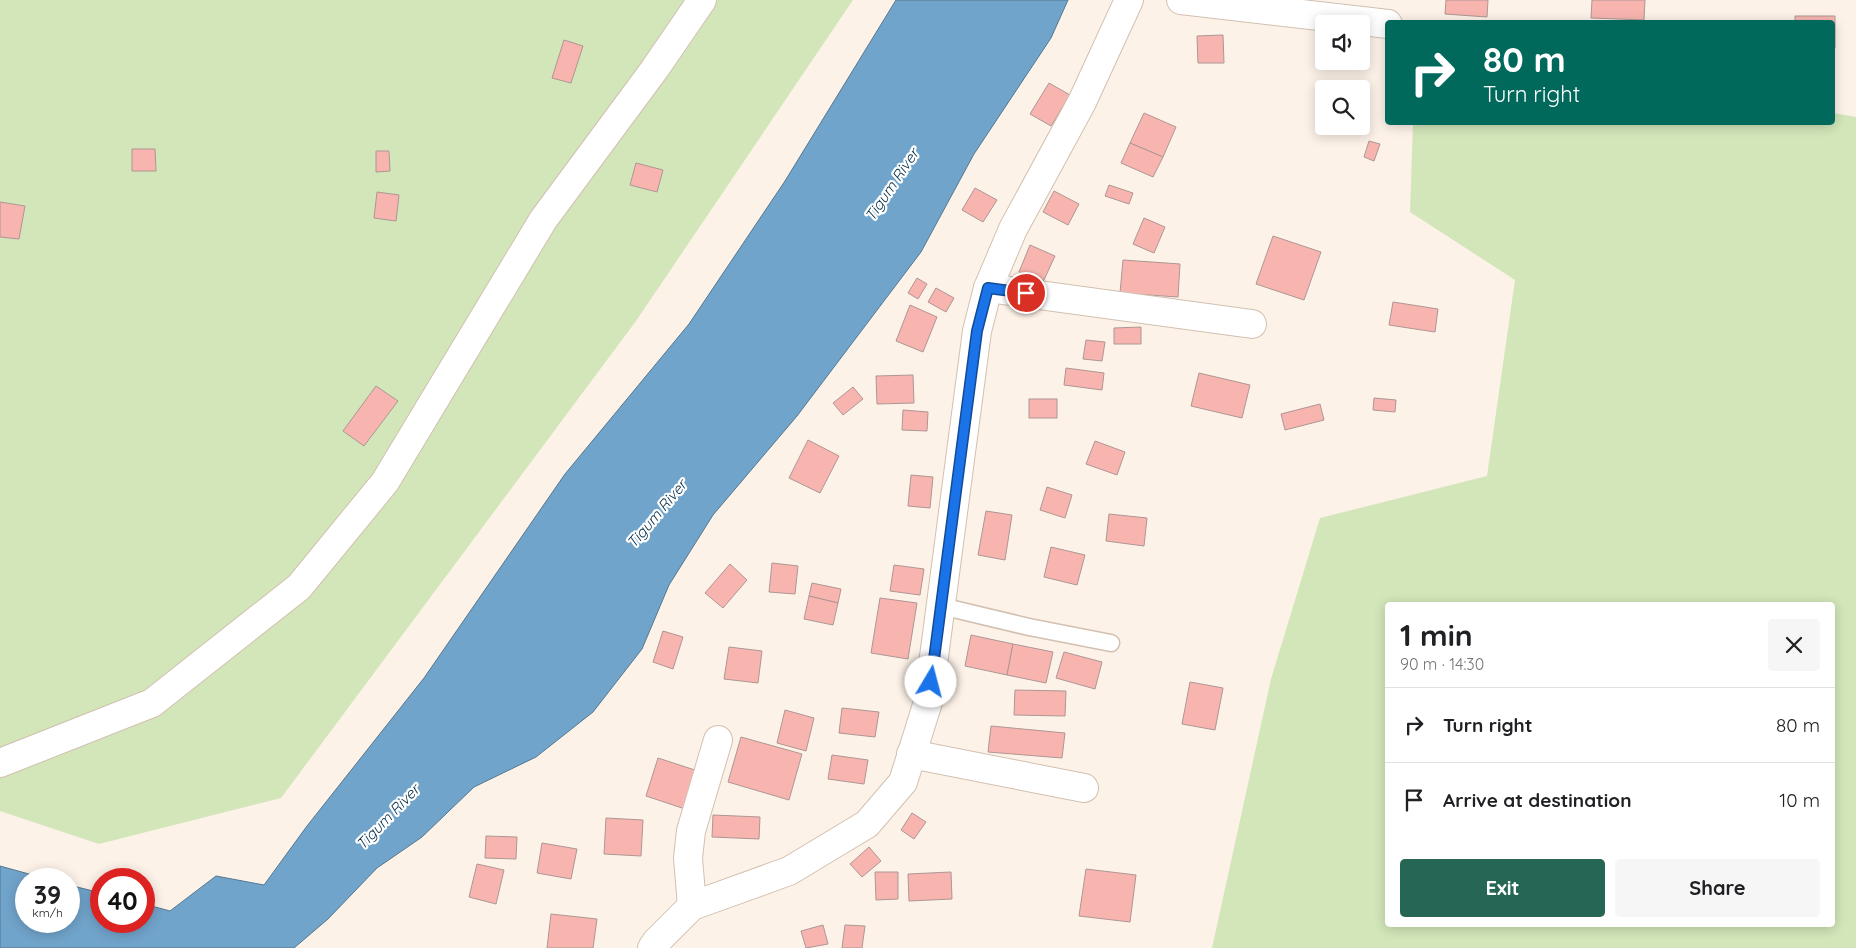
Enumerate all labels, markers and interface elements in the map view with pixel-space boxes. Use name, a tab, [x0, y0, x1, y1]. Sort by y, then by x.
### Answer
map controls	[1315, 15, 1370, 135]
button: sound	[1315, 15, 1370, 70]
text: 80 m	[1483, 37, 1566, 81]
icon: right	[1400, 40, 1465, 105]
button: search	[1315, 80, 1370, 135]
text: Turn right	[1483, 80, 1580, 108]
water label: Tigum River	[860, 143, 924, 225]
pin	[1005, 272, 1047, 314]
icon: arrive	[1012, 279, 1040, 307]
water label: Tigum River	[623, 474, 692, 552]
text: 1 min	[1400, 616, 1473, 654]
button: close	[1768, 619, 1820, 671]
text: 90 m · 14:30	[1400, 654, 1484, 674]
position arrow	[904, 655, 956, 707]
icon: right	[1400, 711, 1428, 739]
text: Turn right	[1443, 713, 1532, 737]
text: 80 m	[1776, 713, 1820, 737]
water label: Tigum River	[352, 779, 425, 853]
icon: arrive	[1400, 786, 1428, 814]
text: Arrive at destination	[1443, 788, 1632, 812]
text: 10 m	[1779, 788, 1820, 812]
button: Exit	[1400, 859, 1605, 917]
button: Share	[1615, 859, 1820, 917]
speed limit sign: 40	[90, 868, 155, 933]
text: 39	[34, 879, 61, 910]
text: km/h	[32, 905, 63, 920]

